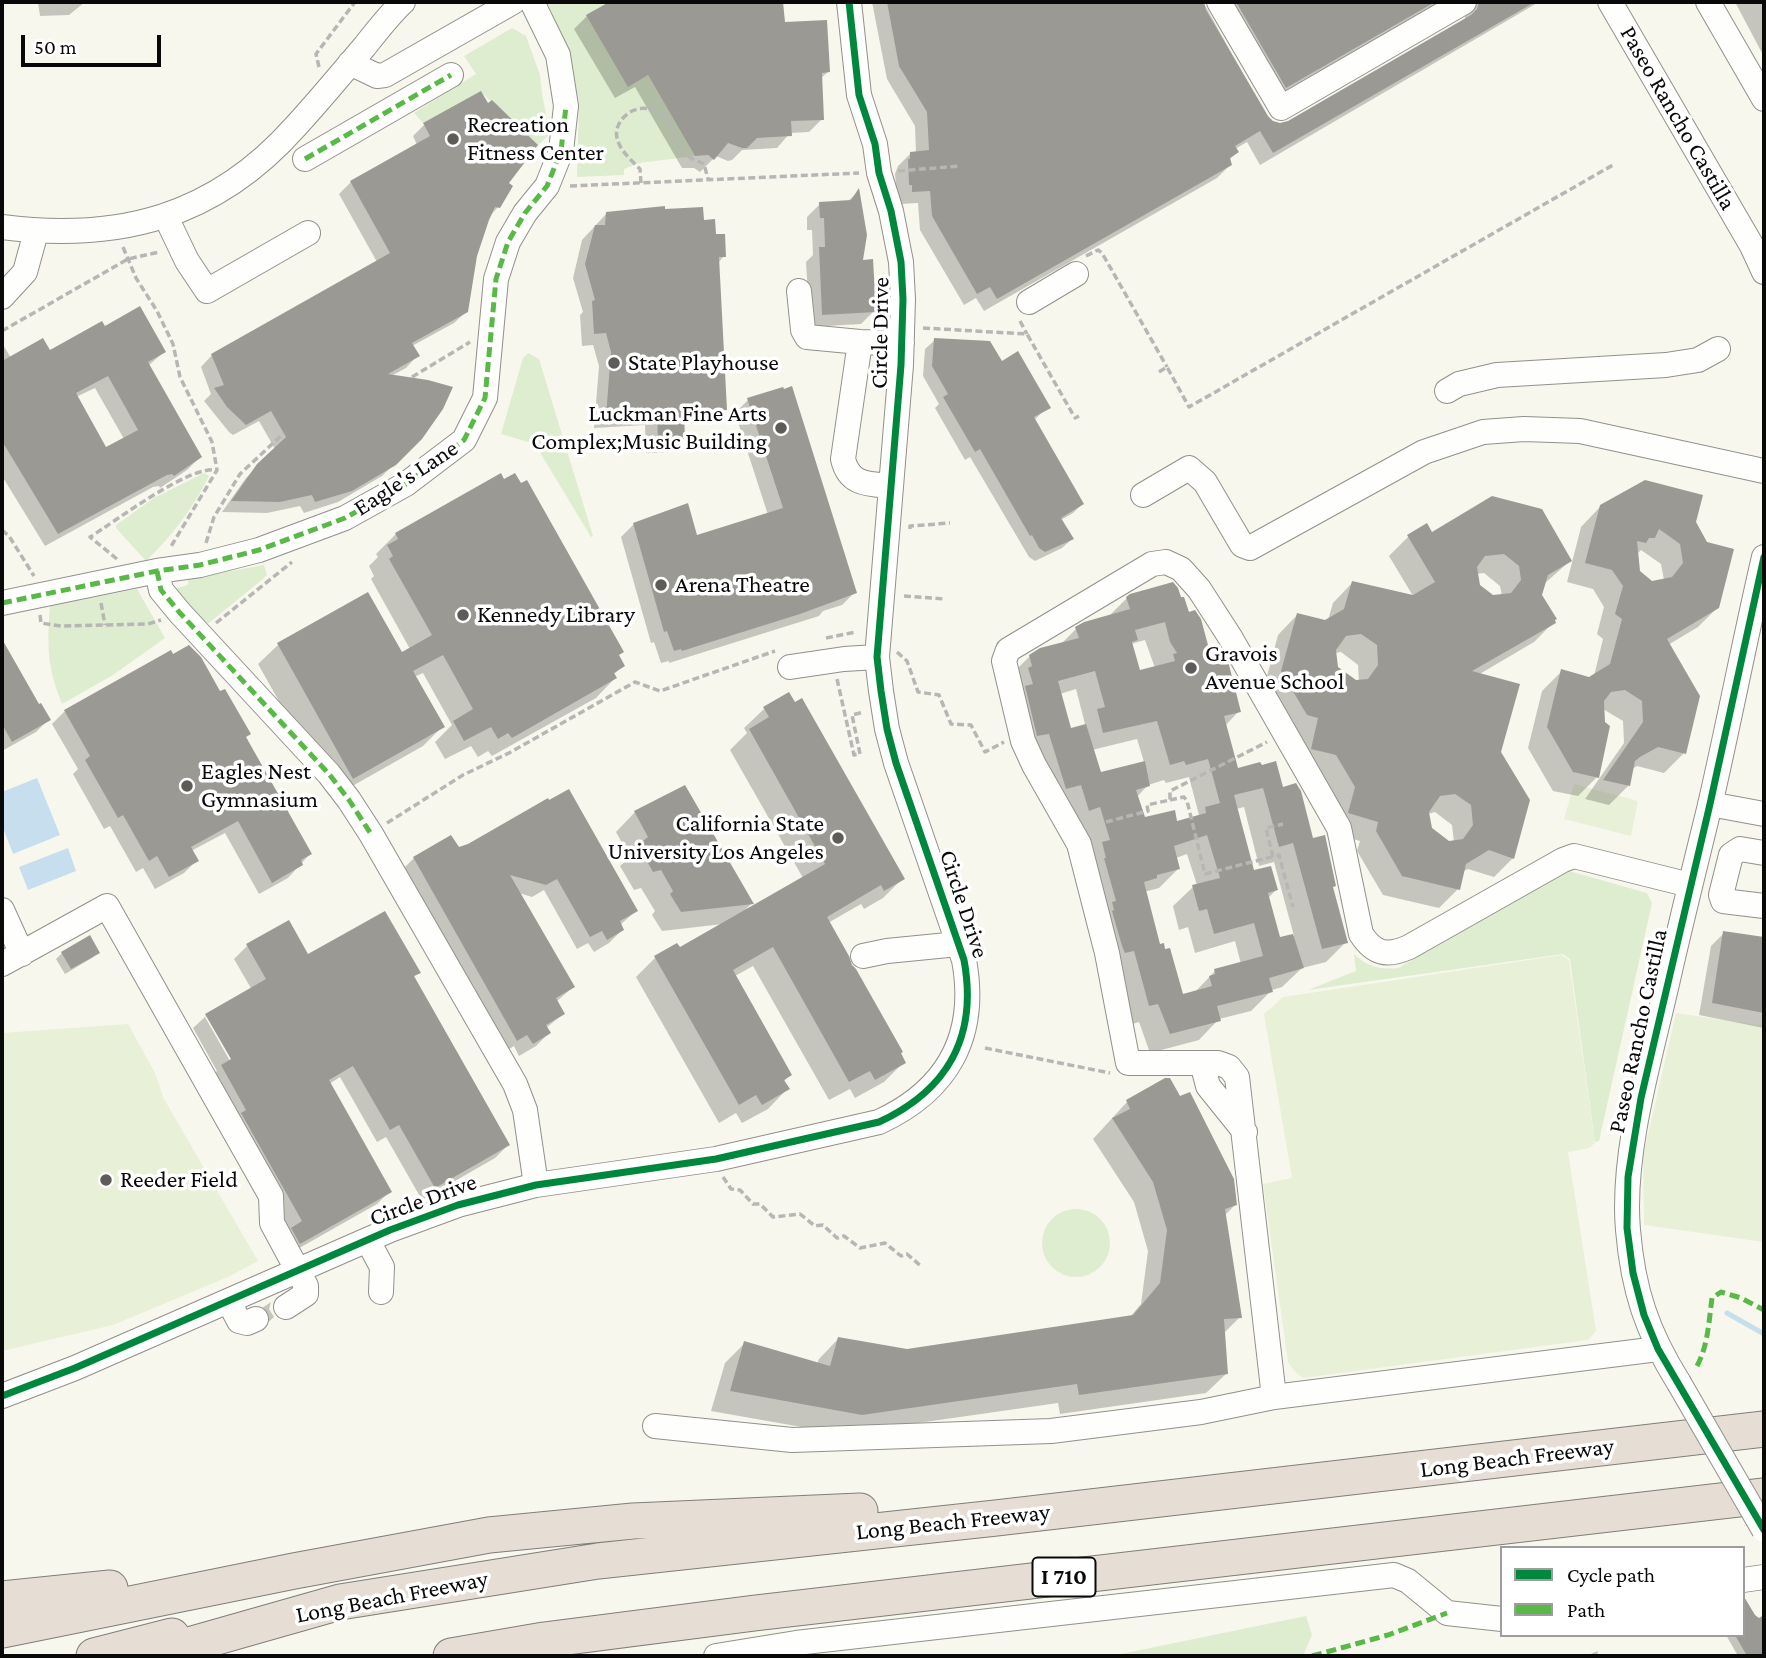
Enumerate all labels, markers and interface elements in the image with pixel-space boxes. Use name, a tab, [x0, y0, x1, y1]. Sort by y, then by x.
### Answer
scale bar	[24, 21, 164, 65]
street label: Paseo Rancho Castilla	[1614, 21, 1742, 215]
text: 50 m	[34, 35, 77, 59]
place label: Recreation Fitness Center	[467, 111, 604, 167]
marker: Recreation Fitness Center	[445, 131, 461, 147]
street label: Circle Drive	[865, 277, 895, 389]
place label: State Playhouse	[628, 349, 779, 377]
marker: State Playhouse	[606, 355, 622, 371]
place label: Luckman Fine Arts Complex;Music Building	[531, 400, 767, 456]
marker: Luckman Fine Arts Complex;Music Building	[773, 420, 789, 436]
street label: Eagle's Lane	[348, 434, 464, 522]
place label: Arena Theatre	[675, 571, 810, 599]
marker: Arena Theatre	[653, 577, 669, 593]
place label: Kennedy Library	[477, 601, 635, 629]
marker: Kennedy Library	[455, 607, 471, 623]
place label: Gravois Avenue School	[1205, 640, 1344, 696]
marker: Gravois Avenue School	[1183, 660, 1199, 676]
place label: Eagles Nest Gymnasium	[201, 758, 318, 814]
marker: Eagles Nest Gymnasium	[179, 778, 195, 794]
place label: California State University Los Angeles	[608, 810, 824, 866]
marker: California State University Los Angeles	[830, 830, 846, 846]
street label: Circle Drive	[933, 846, 995, 962]
street label: Paseo Rancho Castilla	[1602, 926, 1674, 1136]
place label: Reeder Field	[120, 1166, 238, 1194]
street label: Circle Drive	[366, 1167, 480, 1233]
marker: Reeder Field	[98, 1172, 114, 1188]
street label: Long Beach Freeway	[1418, 1432, 1616, 1484]
street label: Long Beach Freeway	[854, 1497, 1052, 1547]
legend	[1500, 1546, 1745, 1637]
road number: I 710	[1032, 1558, 1096, 1596]
text: Cycle path	[1567, 1563, 1655, 1587]
street label: Long Beach Freeway	[293, 1564, 491, 1630]
text: Path	[1567, 1598, 1605, 1622]

